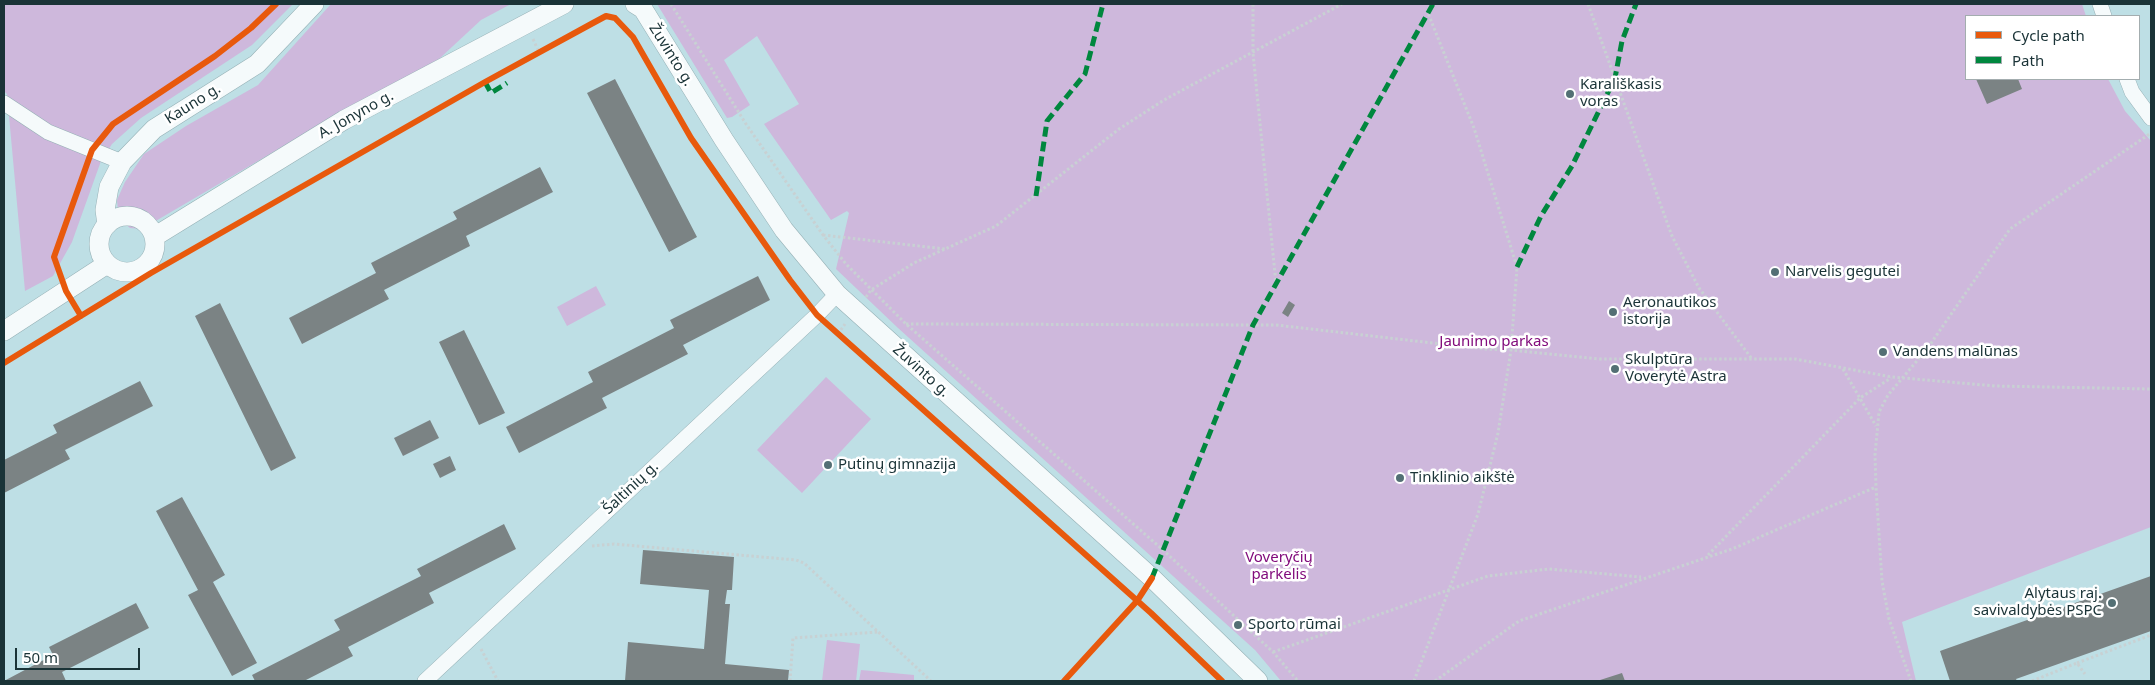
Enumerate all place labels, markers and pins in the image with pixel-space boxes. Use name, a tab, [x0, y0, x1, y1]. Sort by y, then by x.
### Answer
place label: Karališkasis voras	[1580, 76, 1662, 111]
marker: Karališkasis voras	[1564, 88, 1576, 100]
place label: Narvelis gegutei	[1785, 263, 1900, 281]
marker: Narvelis gegutei	[1769, 266, 1781, 278]
place label: Aeronautikos istorija	[1623, 294, 1717, 329]
marker: Aeronautikos istorija	[1607, 306, 1619, 318]
place label: Vandens malūnas	[1893, 343, 2018, 361]
marker: Vandens malūnas	[1877, 346, 1889, 358]
place label: Skulptūra Voverytė Astra	[1625, 351, 1727, 386]
marker: Skulptūra Voverytė Astra	[1609, 363, 1621, 375]
place label: Putinų gimnazija	[838, 456, 956, 474]
marker: Putinų gimnazija	[822, 459, 834, 471]
place label: Tinklinio aikštė	[1410, 469, 1515, 487]
marker: Tinklinio aikštė	[1394, 472, 1406, 484]
place label: Alytaus raj. savivaldybės PSPC	[1973, 585, 2102, 620]
marker: Alytaus raj. savivaldybės PSPC	[2106, 597, 2118, 609]
place label: Sporto rūmai	[1248, 616, 1341, 634]
marker: Sporto rūmai	[1232, 619, 1244, 631]

